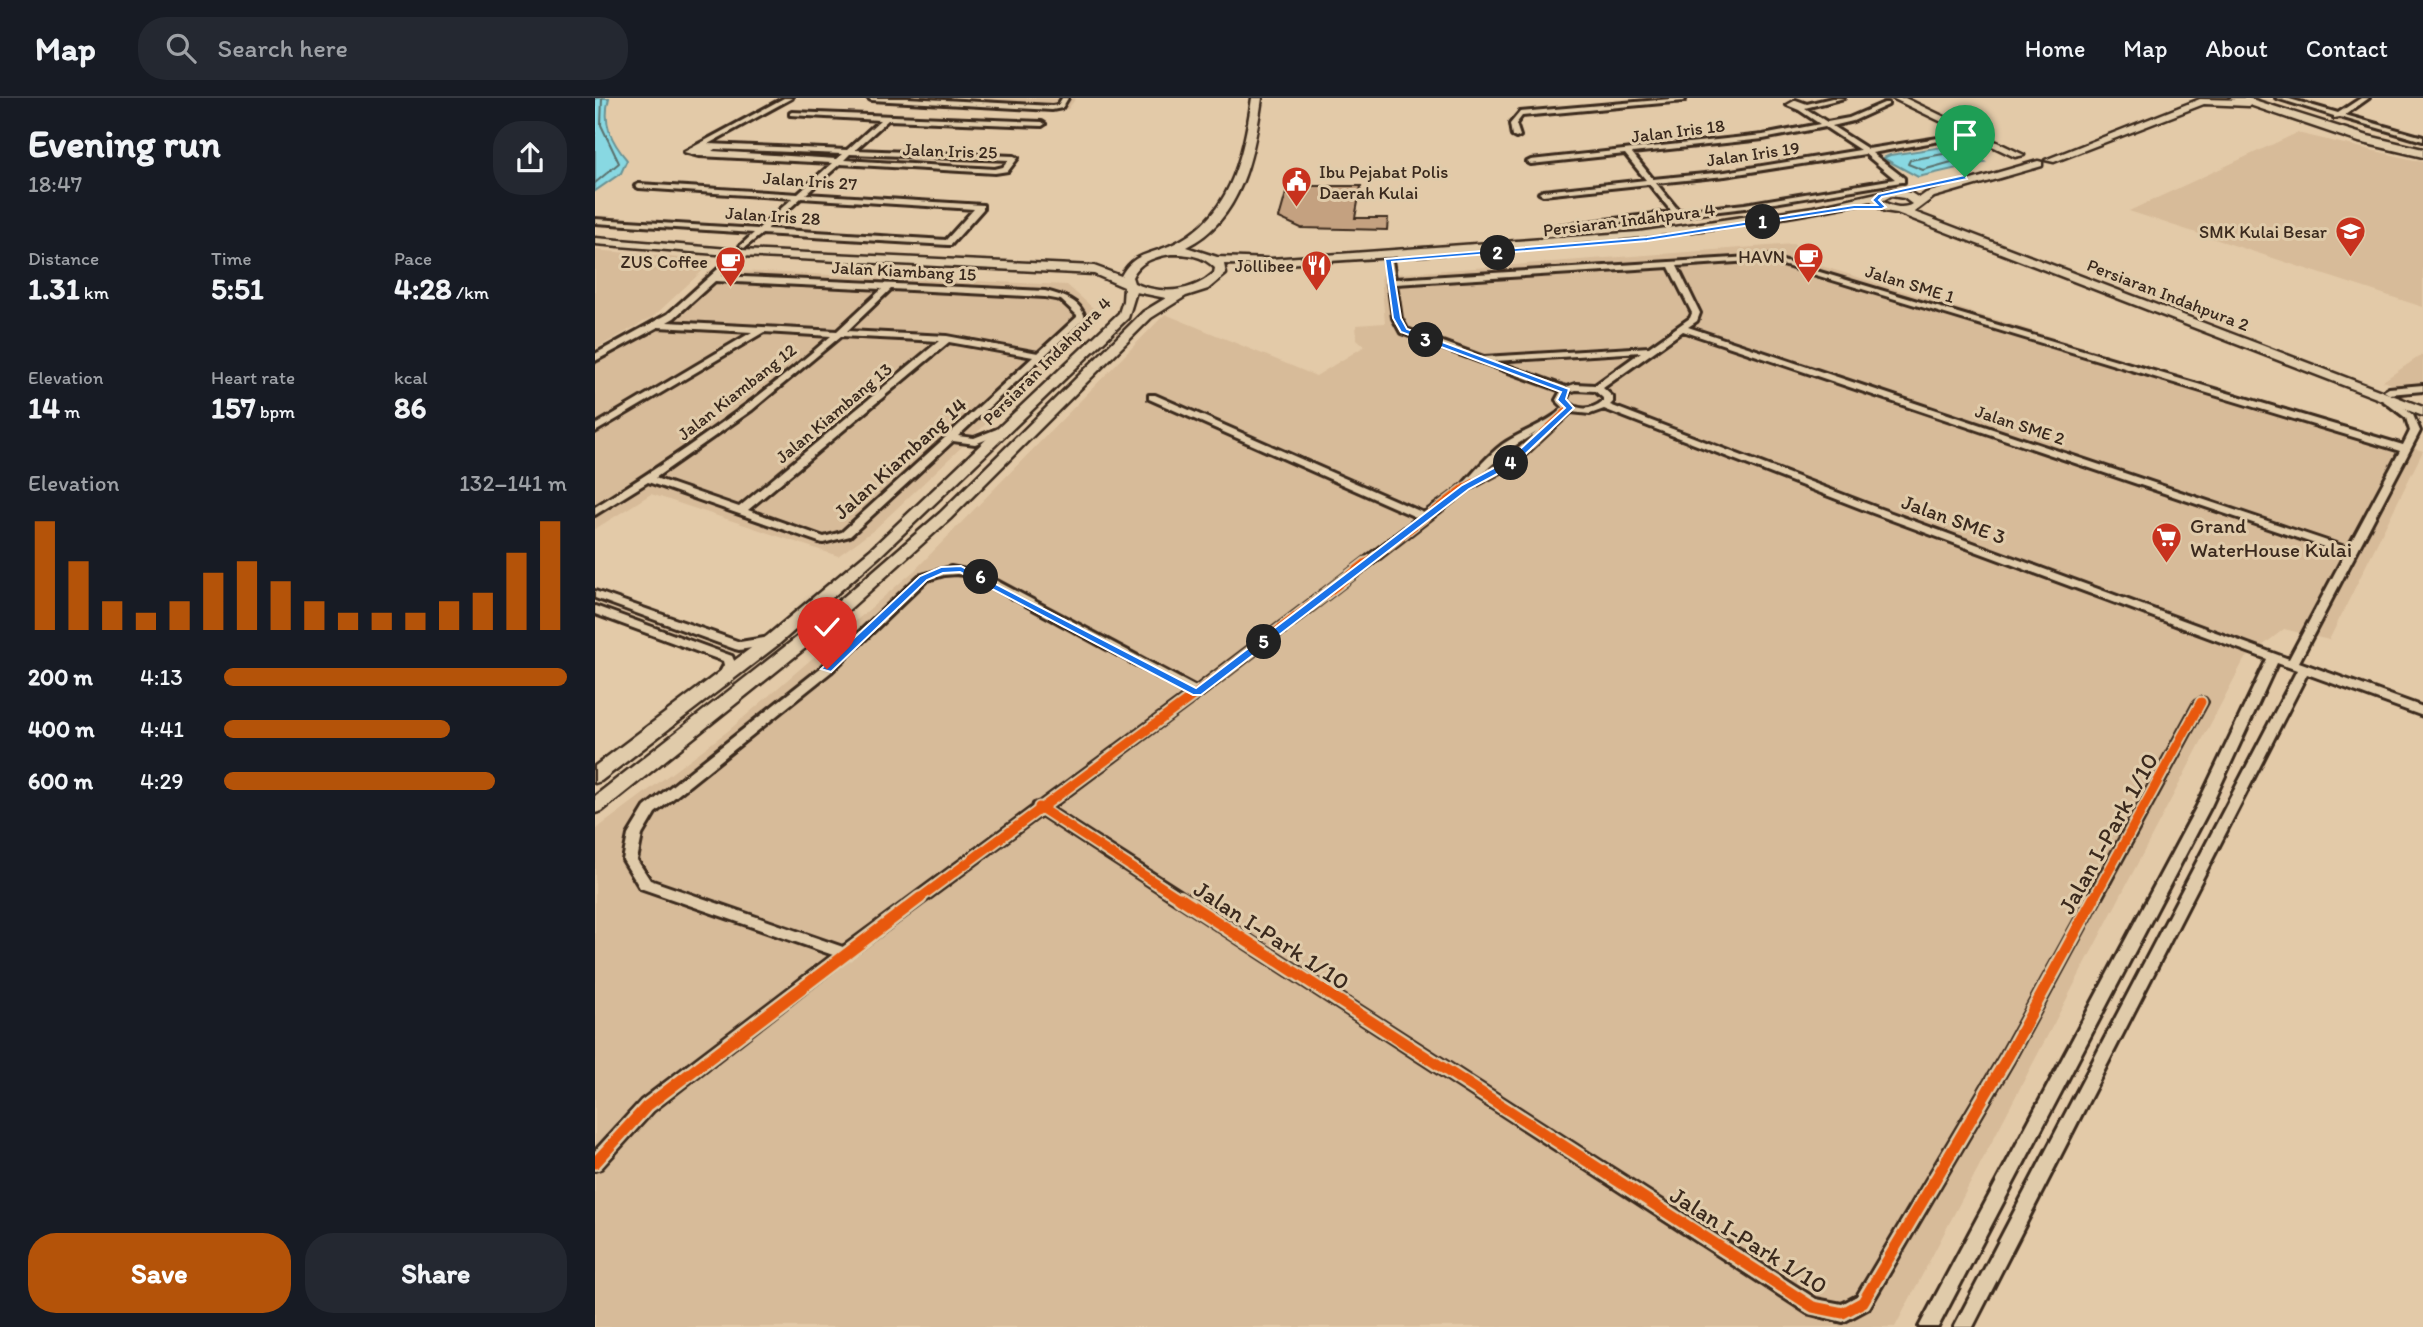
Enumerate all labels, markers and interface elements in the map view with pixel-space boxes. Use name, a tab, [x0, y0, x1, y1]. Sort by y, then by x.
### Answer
search box	[138, 17, 628, 80]
text: Map	[35, 29, 96, 68]
icon: search	[162, 29, 200, 67]
text: Search here	[218, 32, 348, 64]
text: Home	[2025, 34, 2085, 63]
text: Map	[2123, 34, 2167, 63]
text: About	[2205, 34, 2268, 63]
text: Contact	[2306, 34, 2388, 63]
pin	[1935, 105, 1995, 177]
street label: Jalan Iris 18	[1630, 114, 1726, 148]
icon: arrive	[1946, 116, 1984, 154]
text: Evening run	[28, 121, 221, 167]
button: share	[493, 121, 567, 195]
street label: Jalan Iris 19	[1705, 137, 1801, 171]
street label: Jalan Iris 25	[902, 138, 998, 164]
place label: Ibu Pejabat Polis Daerah Kulai	[1319, 161, 1448, 204]
public building icon: Ibu Pejabat Polis Daerah Kulai	[1279, 165, 1313, 209]
street label: Jalan Iris 27	[762, 167, 858, 195]
text: 18:47	[28, 170, 82, 198]
street label: Persiaran Indahpura 4	[1542, 199, 1716, 241]
street label: Jalan Iris 28	[725, 202, 821, 230]
pin: 1	[1745, 204, 1781, 240]
text: 1	[1758, 210, 1767, 233]
school or university icon: SMK Kulai Besar	[2333, 215, 2367, 259]
place label: SMK Kulai Besar	[2199, 221, 2328, 243]
pin: 2	[1481, 236, 1515, 270]
cafe icon: HAVN	[1791, 240, 1825, 284]
text: 2	[1493, 241, 1503, 264]
cafe icon: ZUS Coffee	[714, 245, 748, 289]
place label: HAVN	[1738, 246, 1785, 268]
text: Distance	[28, 247, 99, 270]
text: Time	[211, 247, 252, 270]
text: Pace	[394, 247, 432, 270]
restaurant icon: Jollibee	[1300, 249, 1334, 293]
place label: ZUS Coffee	[621, 251, 708, 273]
street label: Persiaran Indahpura 2	[2084, 254, 2253, 336]
place label: Jollibee	[1235, 255, 1294, 277]
street label: Jalan Kiambang 15	[831, 256, 977, 286]
street label: Jalan SME 1	[1863, 260, 1957, 308]
text: 1.31	[28, 270, 80, 307]
text: 5:51	[211, 270, 264, 307]
text: 4:28	[394, 270, 452, 307]
text: km	[80, 281, 109, 304]
text: /km	[452, 281, 489, 304]
street label: Persiaran Indahpura 4	[978, 292, 1116, 430]
pin: 3	[1409, 322, 1443, 358]
text: 3	[1420, 328, 1431, 351]
street label: Jalan Kiambang 12	[673, 338, 801, 445]
street label: Jalan Kiambang 13	[771, 358, 897, 468]
text: Elevation	[28, 366, 104, 389]
text: Heart rate	[211, 366, 295, 389]
text: kcal	[394, 366, 428, 389]
text: 14	[28, 389, 60, 426]
text: 157	[211, 389, 256, 426]
text: 86	[394, 389, 426, 426]
street label: Jalan Kiambang 14	[828, 391, 972, 524]
text: m	[60, 400, 80, 423]
text: bpm	[256, 400, 295, 423]
street label: Jalan SME 2	[1972, 400, 2068, 450]
pin: 4	[1493, 446, 1529, 480]
text: 4	[1505, 451, 1516, 474]
text: Elevation	[28, 469, 119, 497]
text: 132–141 m	[459, 469, 567, 497]
street label: Jalan SME 3	[1899, 489, 2009, 549]
place label: Grand WaterHouse Kulai	[2190, 513, 2352, 562]
supermarket icon: Grand WaterHouse Kulai	[2150, 520, 2184, 564]
pin: 6	[963, 560, 999, 594]
text: 6	[975, 565, 986, 588]
pin	[797, 597, 857, 669]
icon: check	[808, 608, 846, 646]
pin: 5	[1247, 624, 1281, 660]
text: 5	[1259, 630, 1268, 653]
text: 200 m	[28, 663, 93, 691]
text: 4:13	[140, 663, 183, 691]
text: 400 m	[28, 715, 95, 743]
text: 4:41	[140, 715, 184, 743]
street label: Jalan I-Park 1/10	[2052, 747, 2164, 919]
text: 600 m	[28, 767, 93, 795]
text: 4:29	[140, 767, 184, 795]
street label: Jalan I-Park 1/10	[1189, 874, 1355, 996]
street label: Jalan I-Park 1/10	[1665, 1180, 1833, 1300]
button: Save	[28, 1233, 291, 1313]
button: Share	[305, 1233, 567, 1313]

